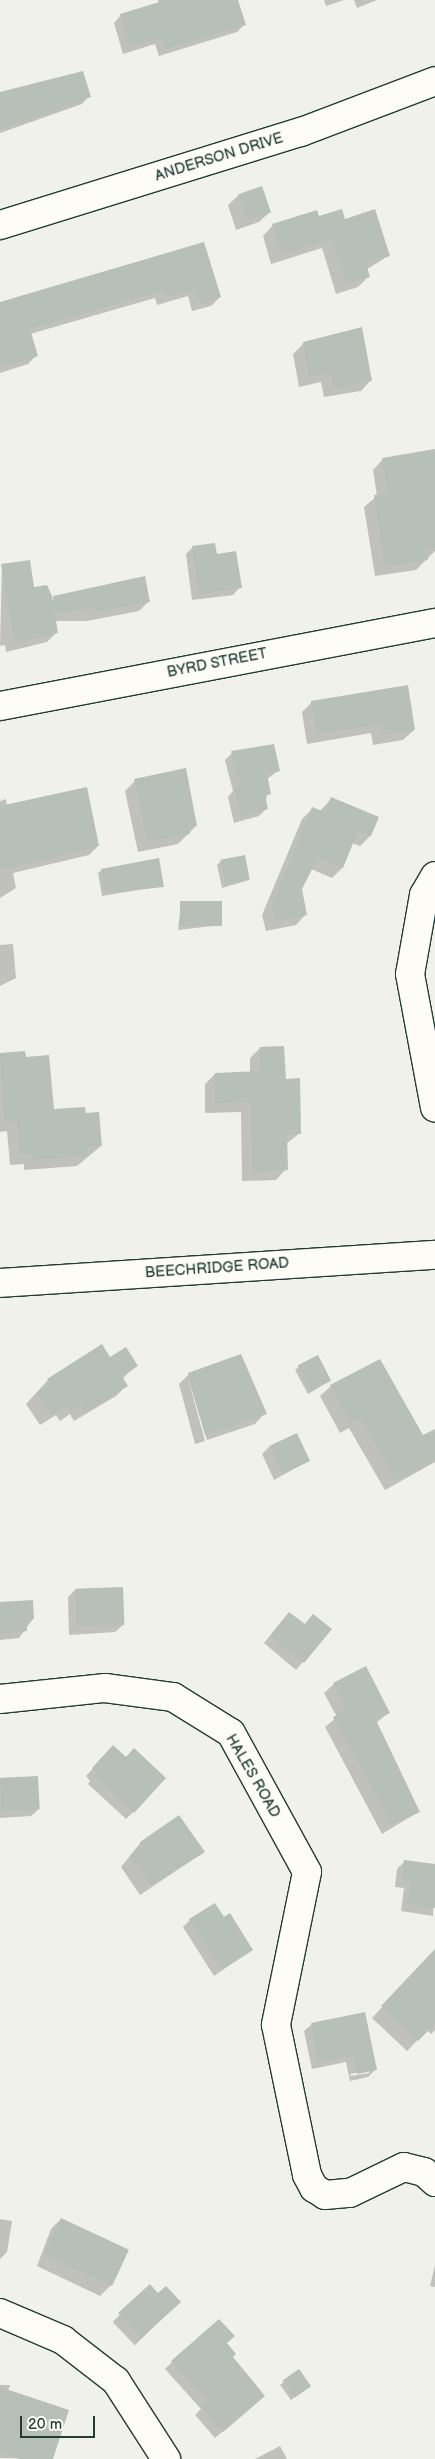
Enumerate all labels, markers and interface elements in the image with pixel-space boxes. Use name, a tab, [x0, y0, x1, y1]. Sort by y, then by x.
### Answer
street label: ANDERSON DRIVE	[153, 129, 285, 185]
street label: BYRD STREET	[165, 644, 269, 682]
street label: BEECHRIDGE ROAD	[144, 1254, 290, 1282]
street label: HALES ROAD	[222, 1731, 284, 1821]
scale bar	[22, 2406, 98, 2438]
text: 20 m	[28, 2415, 62, 2434]

